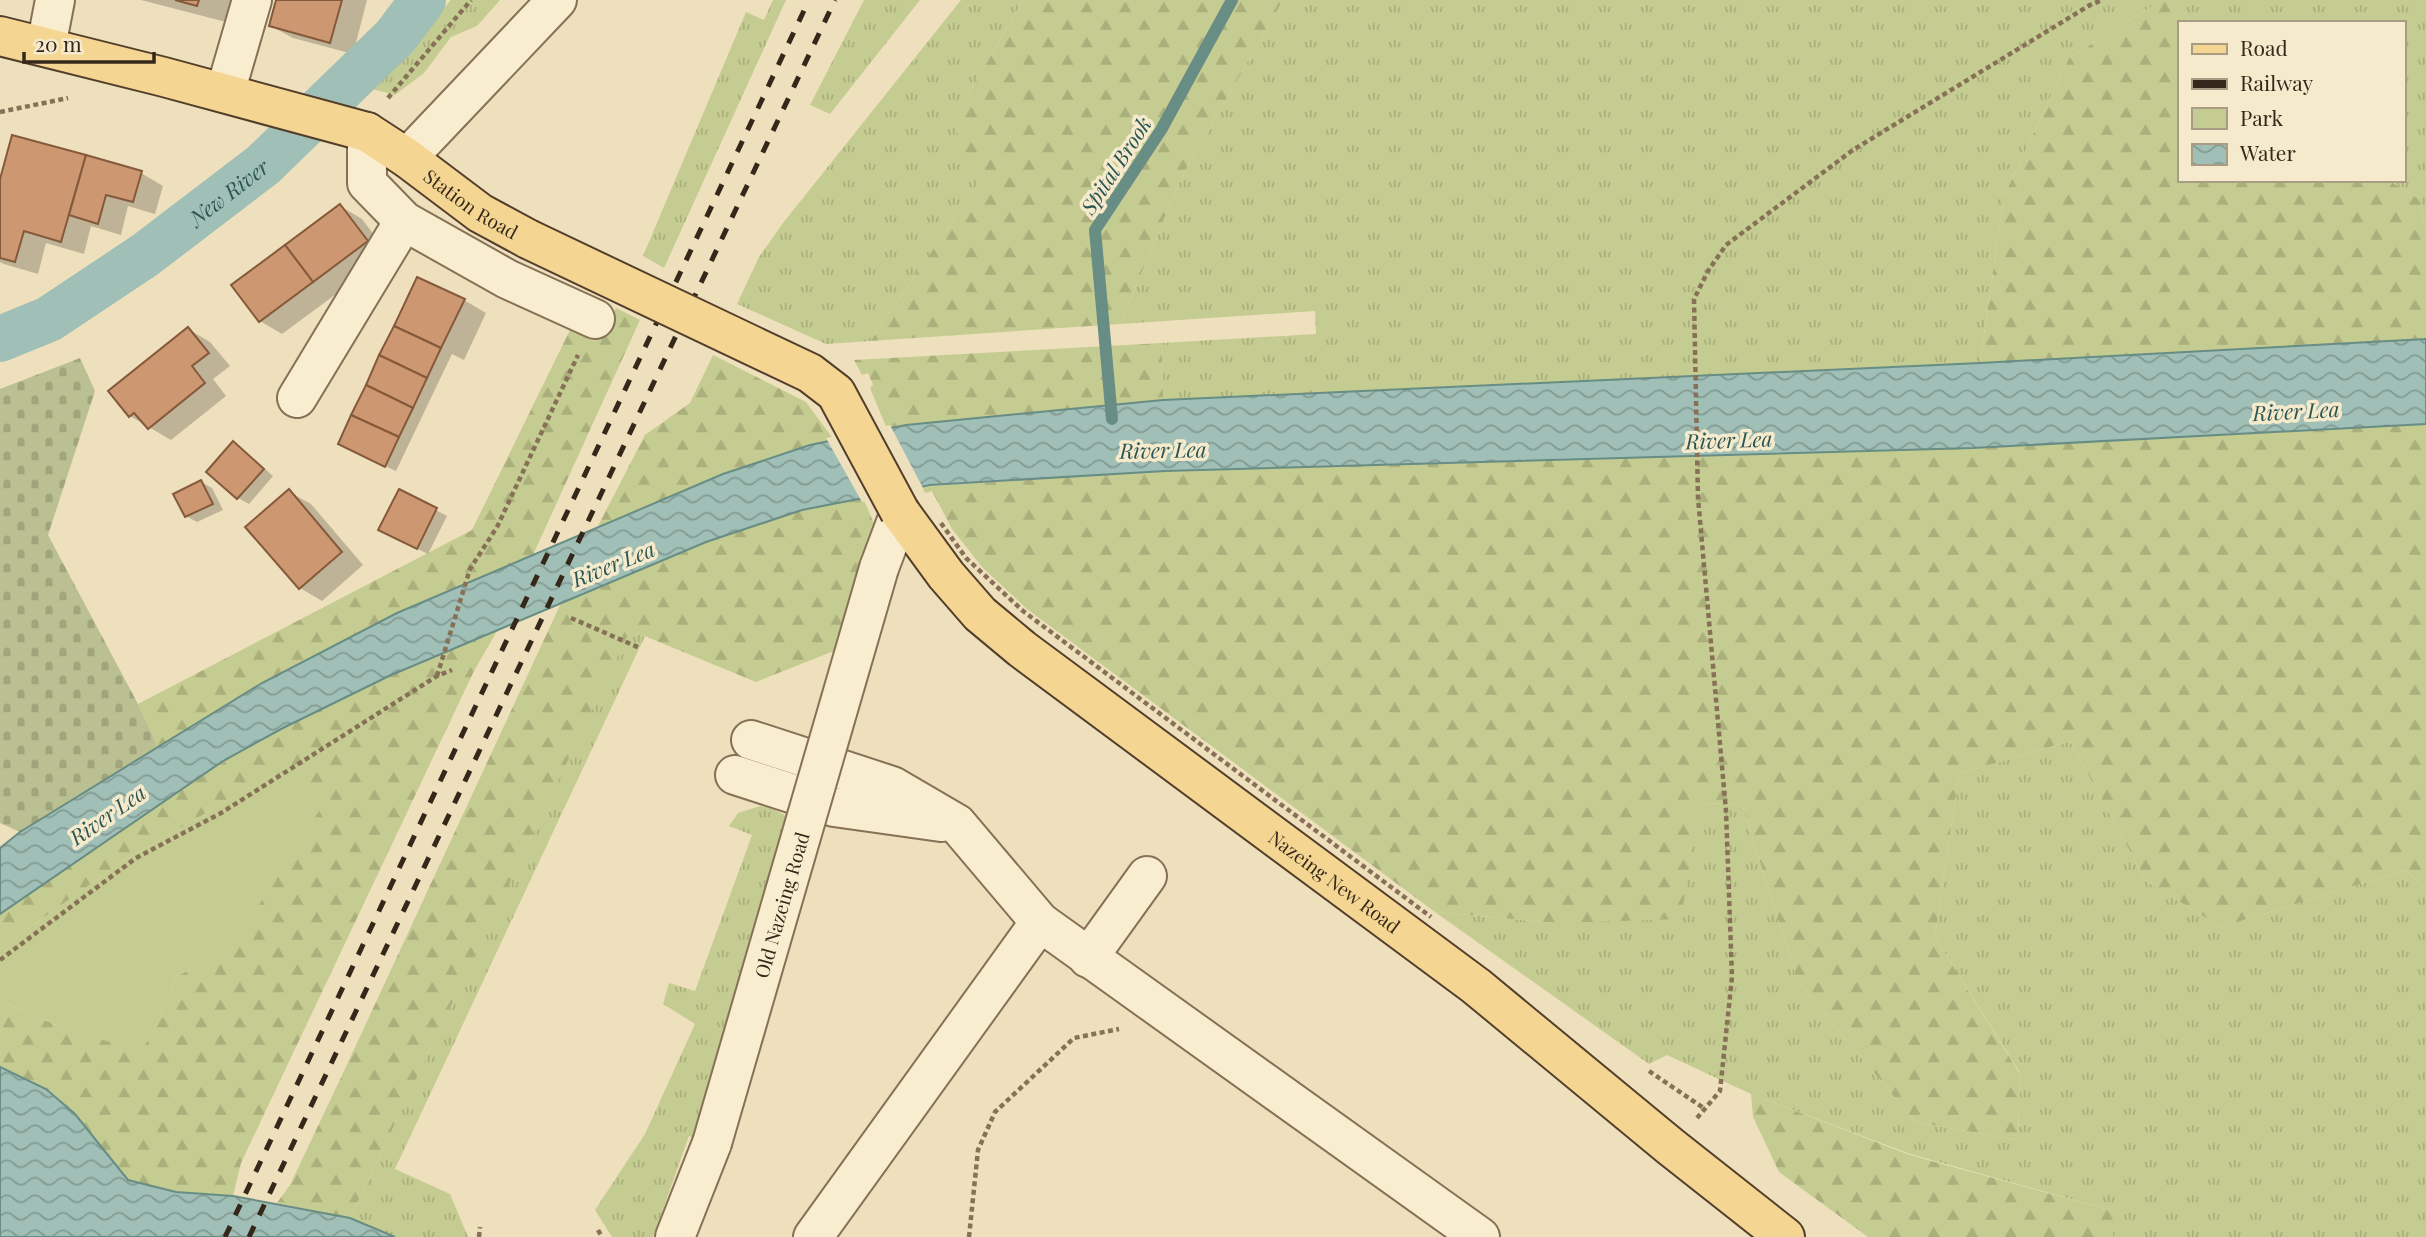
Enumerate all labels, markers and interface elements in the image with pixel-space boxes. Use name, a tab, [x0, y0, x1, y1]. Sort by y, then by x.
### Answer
scale bar	[24, 21, 154, 65]
legend	[2178, 21, 2405, 182]
text: 20 m	[35, 29, 82, 57]
text: Road	[2240, 33, 2288, 61]
text: Railway	[2240, 68, 2314, 96]
text: Park	[2240, 103, 2284, 131]
water label: Spital Brook	[1073, 111, 1157, 220]
text: Water	[2239, 138, 2296, 166]
water label: New River	[181, 152, 275, 232]
street label: Station Road	[419, 162, 523, 244]
water label: River Lea	[2251, 394, 2340, 426]
water label: River Lea	[1684, 423, 1773, 455]
water label: River Lea	[1118, 434, 1207, 464]
water label: River Lea	[566, 534, 659, 593]
water label: River Lea	[62, 778, 151, 851]
street label: Nazeing New Road	[1264, 824, 1406, 939]
street label: Old Nazeing Road	[748, 829, 815, 981]

